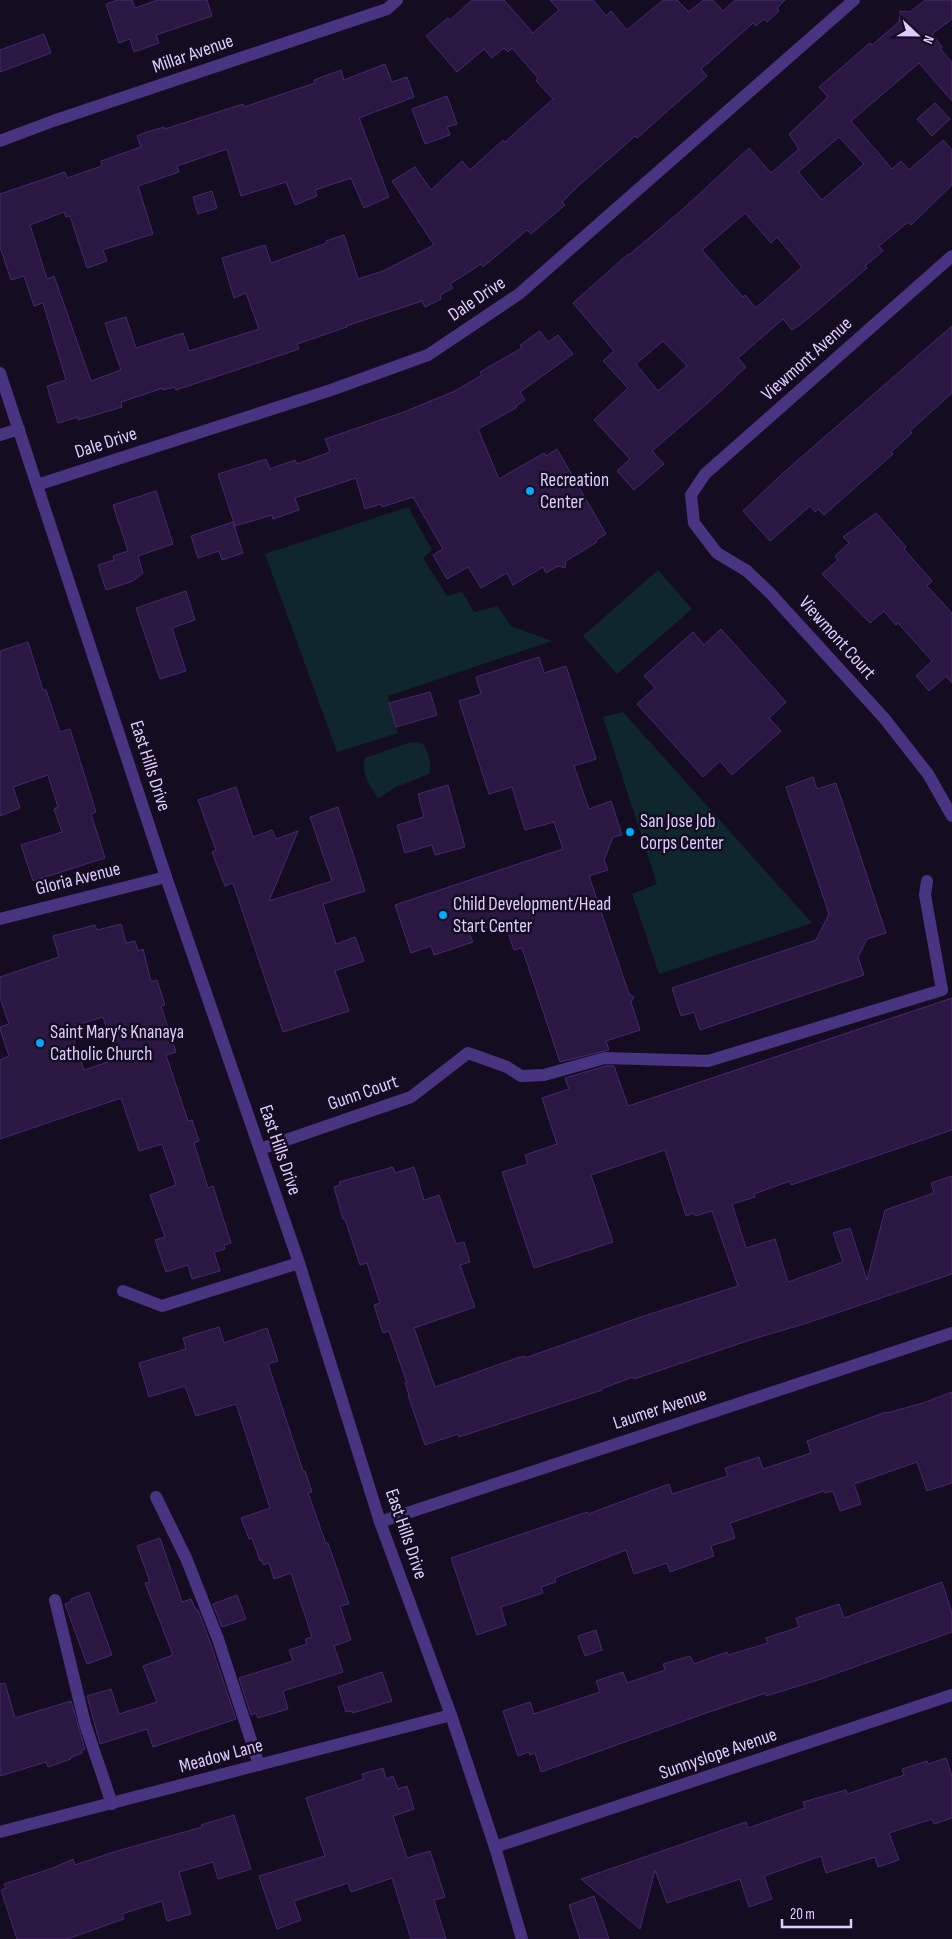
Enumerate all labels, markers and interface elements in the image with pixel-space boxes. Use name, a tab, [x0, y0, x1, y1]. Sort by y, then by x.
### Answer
north arrow	[892, 10, 942, 60]
street label: Millar Avenue	[149, 29, 237, 79]
text: N	[919, 33, 938, 46]
street label: Dale Drive	[444, 272, 510, 326]
street label: Viewmont Avenue	[757, 312, 857, 406]
street label: Dale Drive	[72, 422, 140, 464]
place label: Recreation Center	[540, 469, 609, 514]
marker: Recreation Center	[524, 485, 536, 497]
street label: Viewmont Court	[794, 592, 880, 684]
street label: East Hills Drive	[125, 718, 175, 814]
place label: San Jose Job Corps Center	[640, 810, 724, 855]
marker: San Jose Job Corps Center	[624, 826, 636, 838]
street label: Gloria Avenue	[33, 857, 123, 901]
place label: Child Development/Head Start Center	[453, 893, 611, 938]
marker: Child Development/Head Start Center	[437, 909, 449, 921]
place label: Saint Mary’s Knanaya Catholic Church	[50, 1021, 184, 1066]
marker: Saint Mary’s Knanaya Catholic Church	[34, 1037, 46, 1049]
street label: Gunn Court	[325, 1070, 401, 1116]
street label: East Hills Drive	[254, 1102, 306, 1198]
street label: Laumer Avenue	[610, 1383, 710, 1435]
street label: East Hills Drive	[380, 1486, 432, 1582]
street label: Sunnyslope Avenue	[656, 1723, 780, 1785]
street label: Meadow Lane	[177, 1734, 265, 1778]
scale bar	[782, 1896, 851, 1928]
text: 20 m	[790, 1905, 815, 1924]

